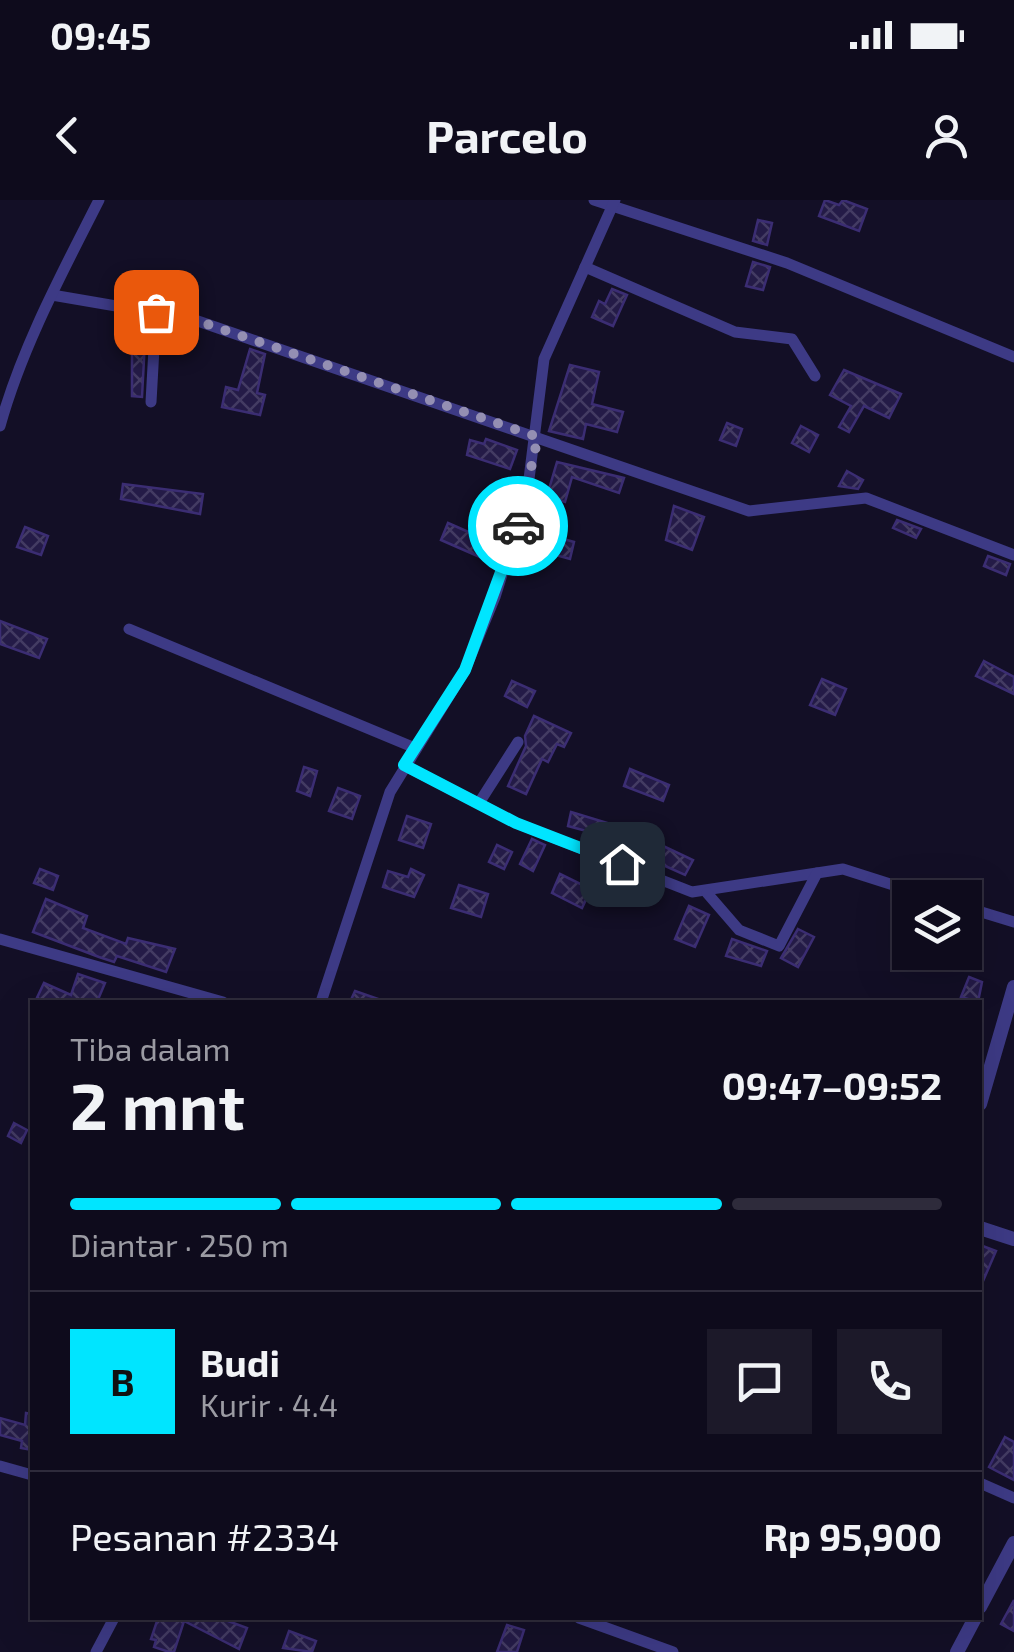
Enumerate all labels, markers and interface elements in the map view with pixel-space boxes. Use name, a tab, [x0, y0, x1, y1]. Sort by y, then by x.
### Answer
text: 09:45	[50, 12, 151, 58]
icon: back	[40, 108, 95, 163]
text: Parcelo	[426, 108, 588, 162]
icon: person	[919, 108, 974, 163]
pin	[114, 270, 199, 355]
icon: bag	[129, 285, 184, 340]
courier	[468, 476, 568, 576]
icon: car	[491, 499, 546, 554]
pin	[580, 822, 665, 907]
icon: home	[595, 837, 650, 892]
map controls	[892, 880, 982, 970]
button: layers	[892, 880, 982, 970]
text: Tiba dalam	[70, 1029, 230, 1067]
text: 09:47–09:52	[722, 1062, 942, 1108]
text: 2 mnt	[70, 1065, 245, 1143]
text: Diantar · 250 m	[70, 1225, 289, 1263]
button: chat	[707, 1329, 812, 1434]
button: phone	[837, 1329, 942, 1434]
text: Budi	[200, 1339, 280, 1385]
text: B	[110, 1358, 135, 1404]
text: Kurir · 4.4	[200, 1385, 338, 1423]
text: Pesanan #2334	[70, 1513, 339, 1559]
text: Rp 95,900	[763, 1513, 942, 1559]

